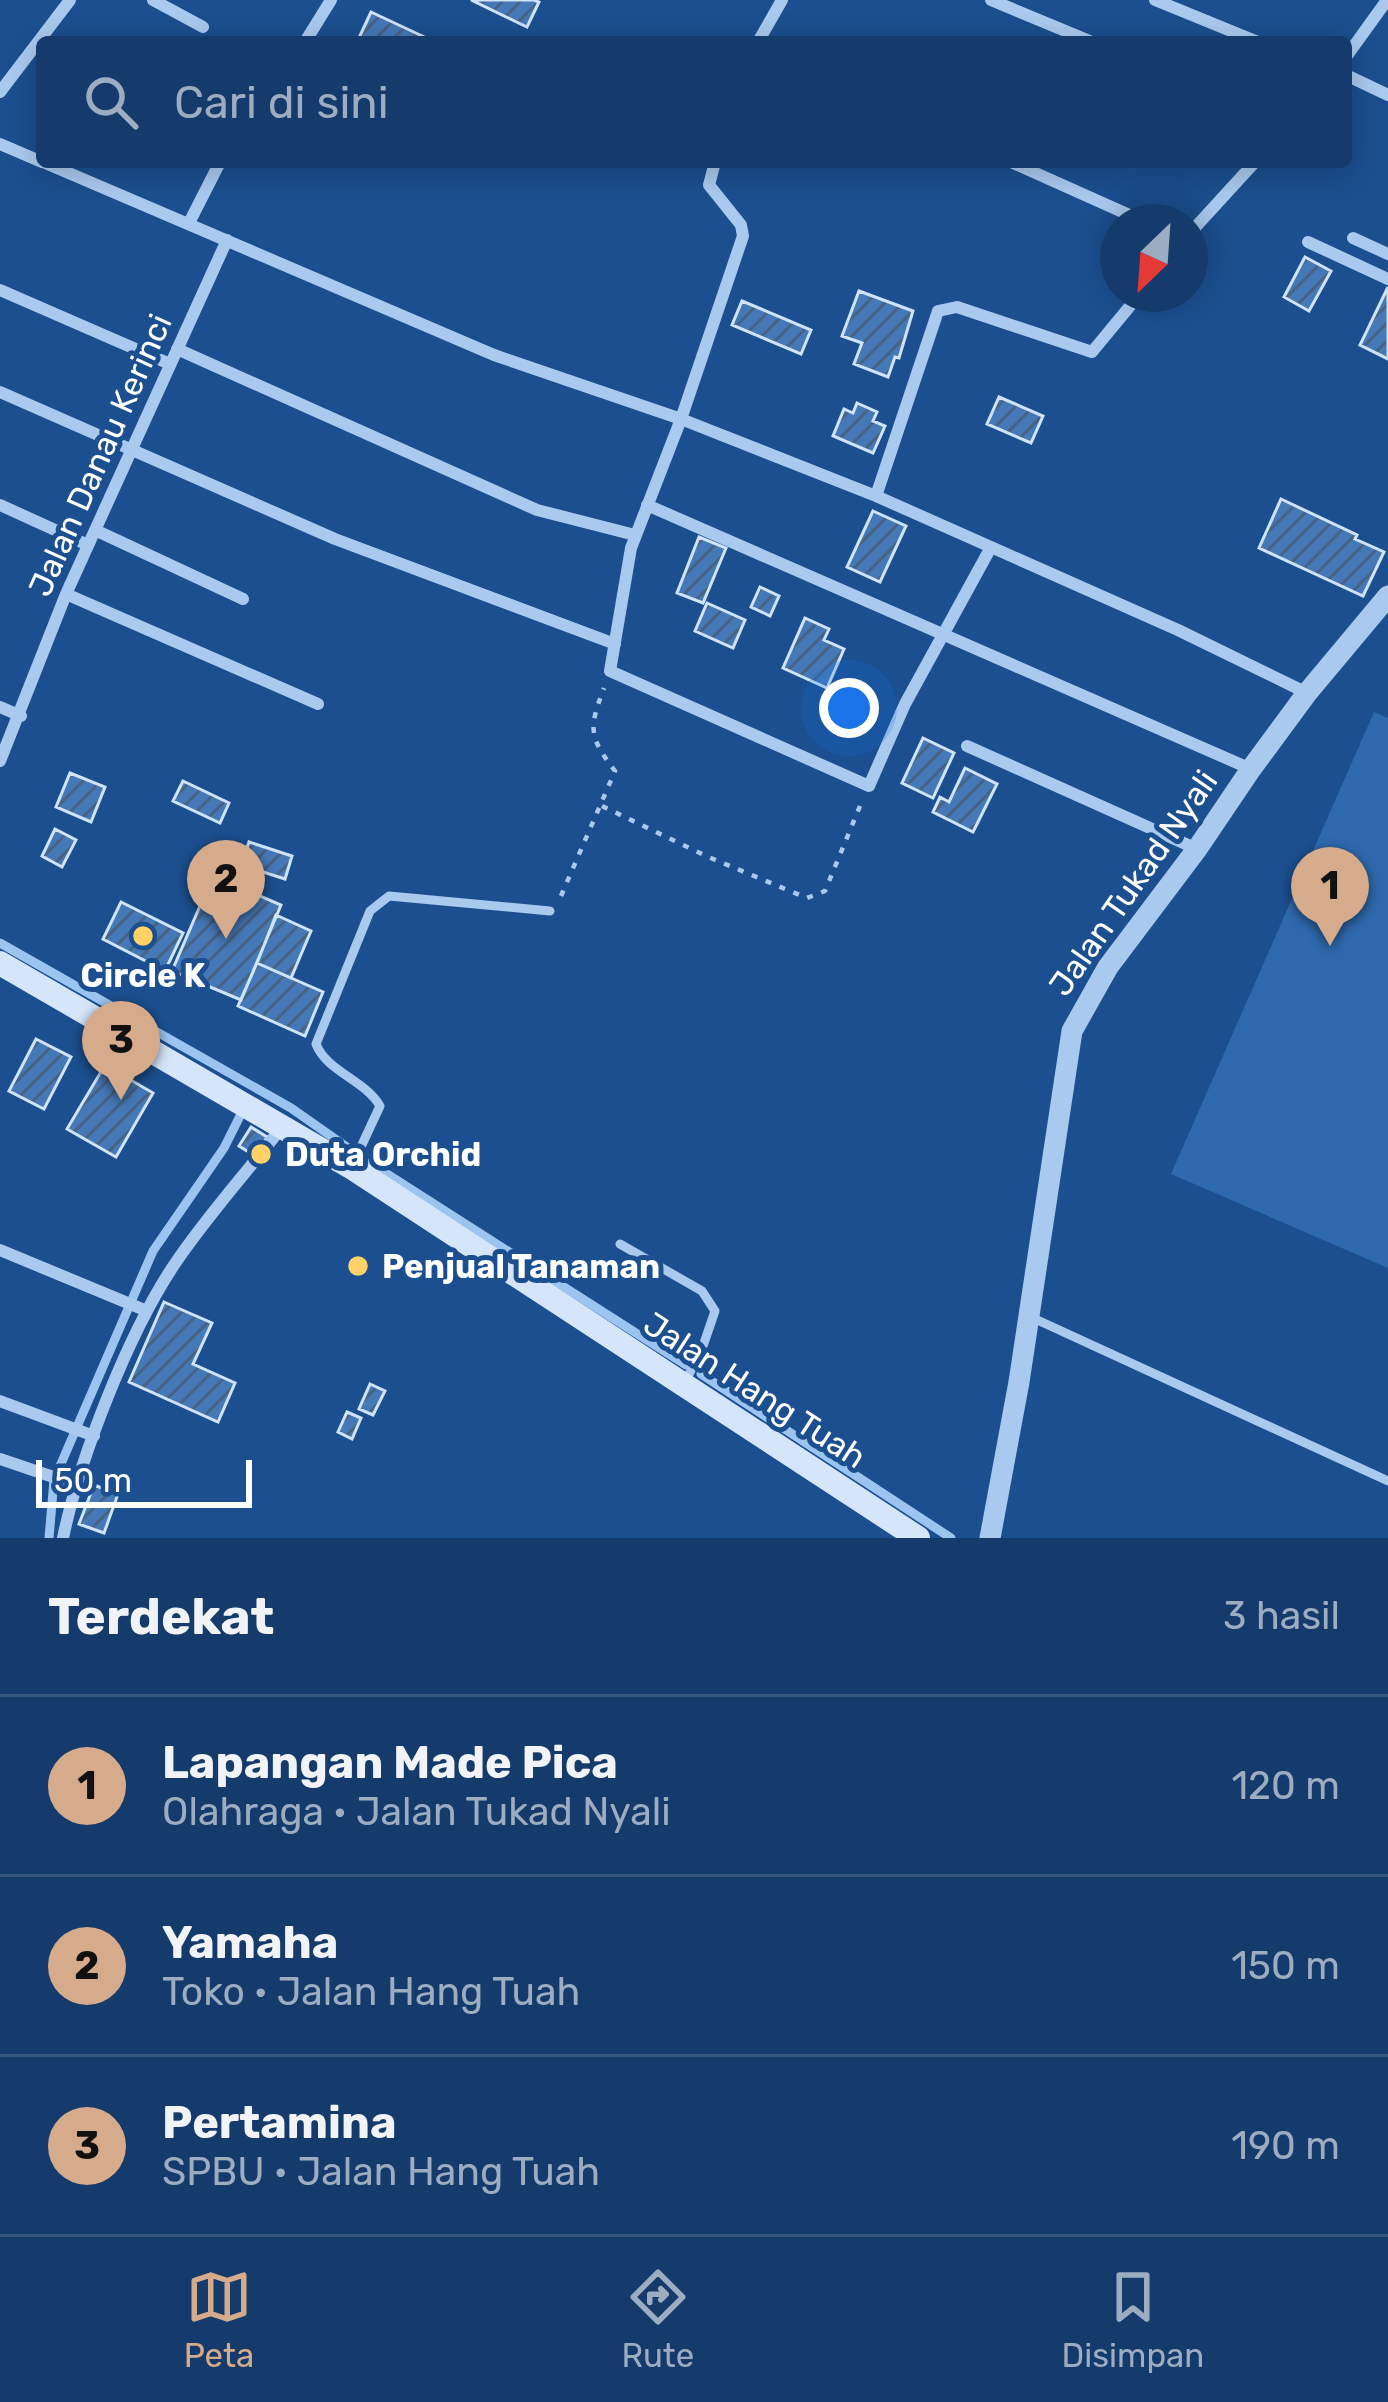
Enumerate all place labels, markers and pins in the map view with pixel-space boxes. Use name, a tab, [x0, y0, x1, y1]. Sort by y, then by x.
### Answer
pin: 2	[187, 840, 265, 939]
pin: 1	[1291, 847, 1369, 946]
marker: Circle K	[130, 923, 156, 949]
place label: Circle K	[81, 956, 206, 995]
pin: 3	[82, 1001, 160, 1100]
place label: Duta Orchid	[285, 1135, 481, 1174]
marker: Duta Orchid	[248, 1141, 274, 1167]
place label: Penjual Tanaman	[382, 1247, 660, 1286]
marker: Penjual Tanaman	[345, 1253, 371, 1279]

